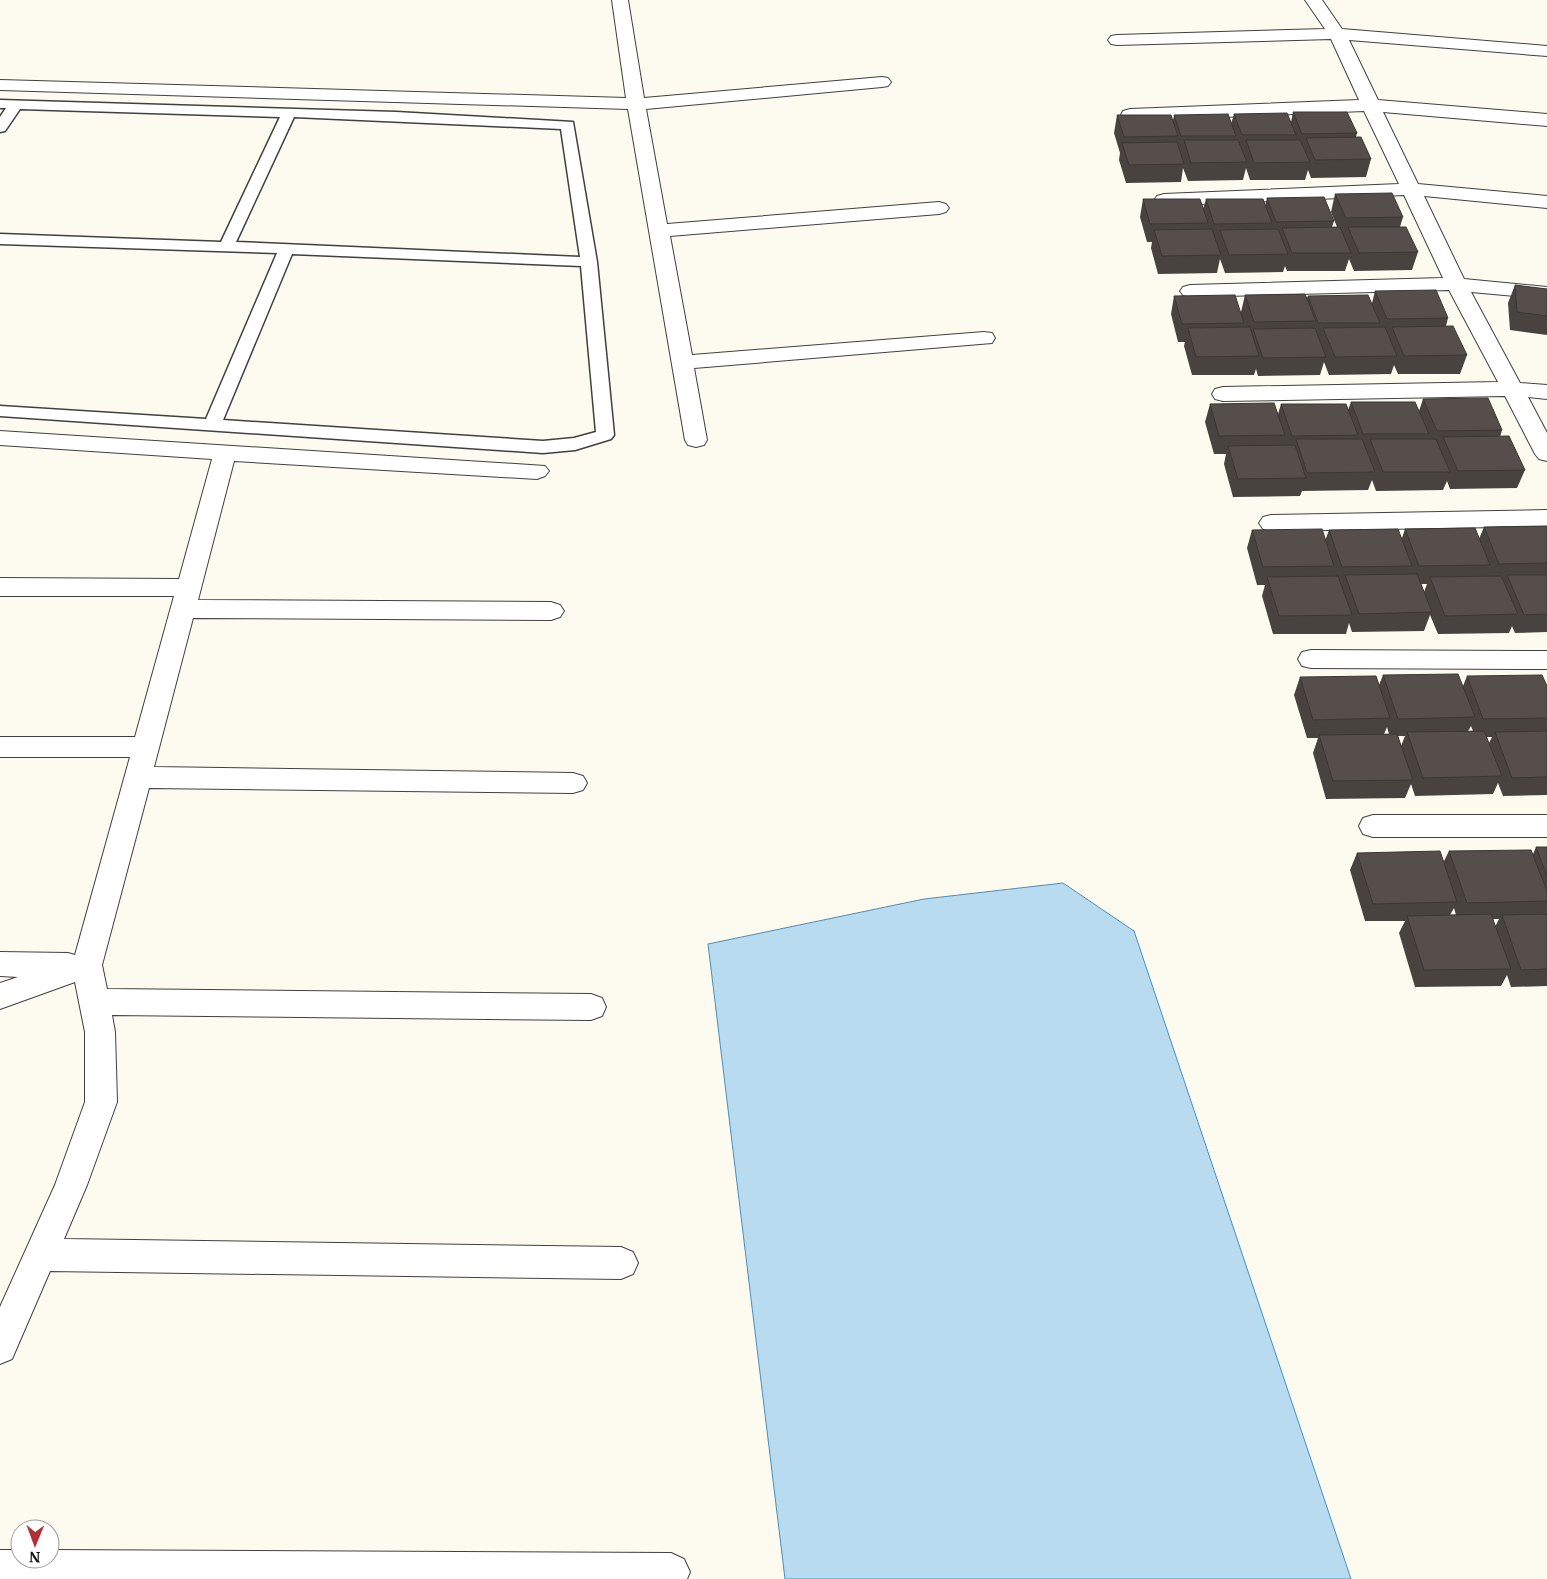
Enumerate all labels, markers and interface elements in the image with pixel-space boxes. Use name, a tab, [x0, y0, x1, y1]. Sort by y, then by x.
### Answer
north arrow	[10, 1519, 60, 1569]
text: N	[29, 1548, 40, 1566]

